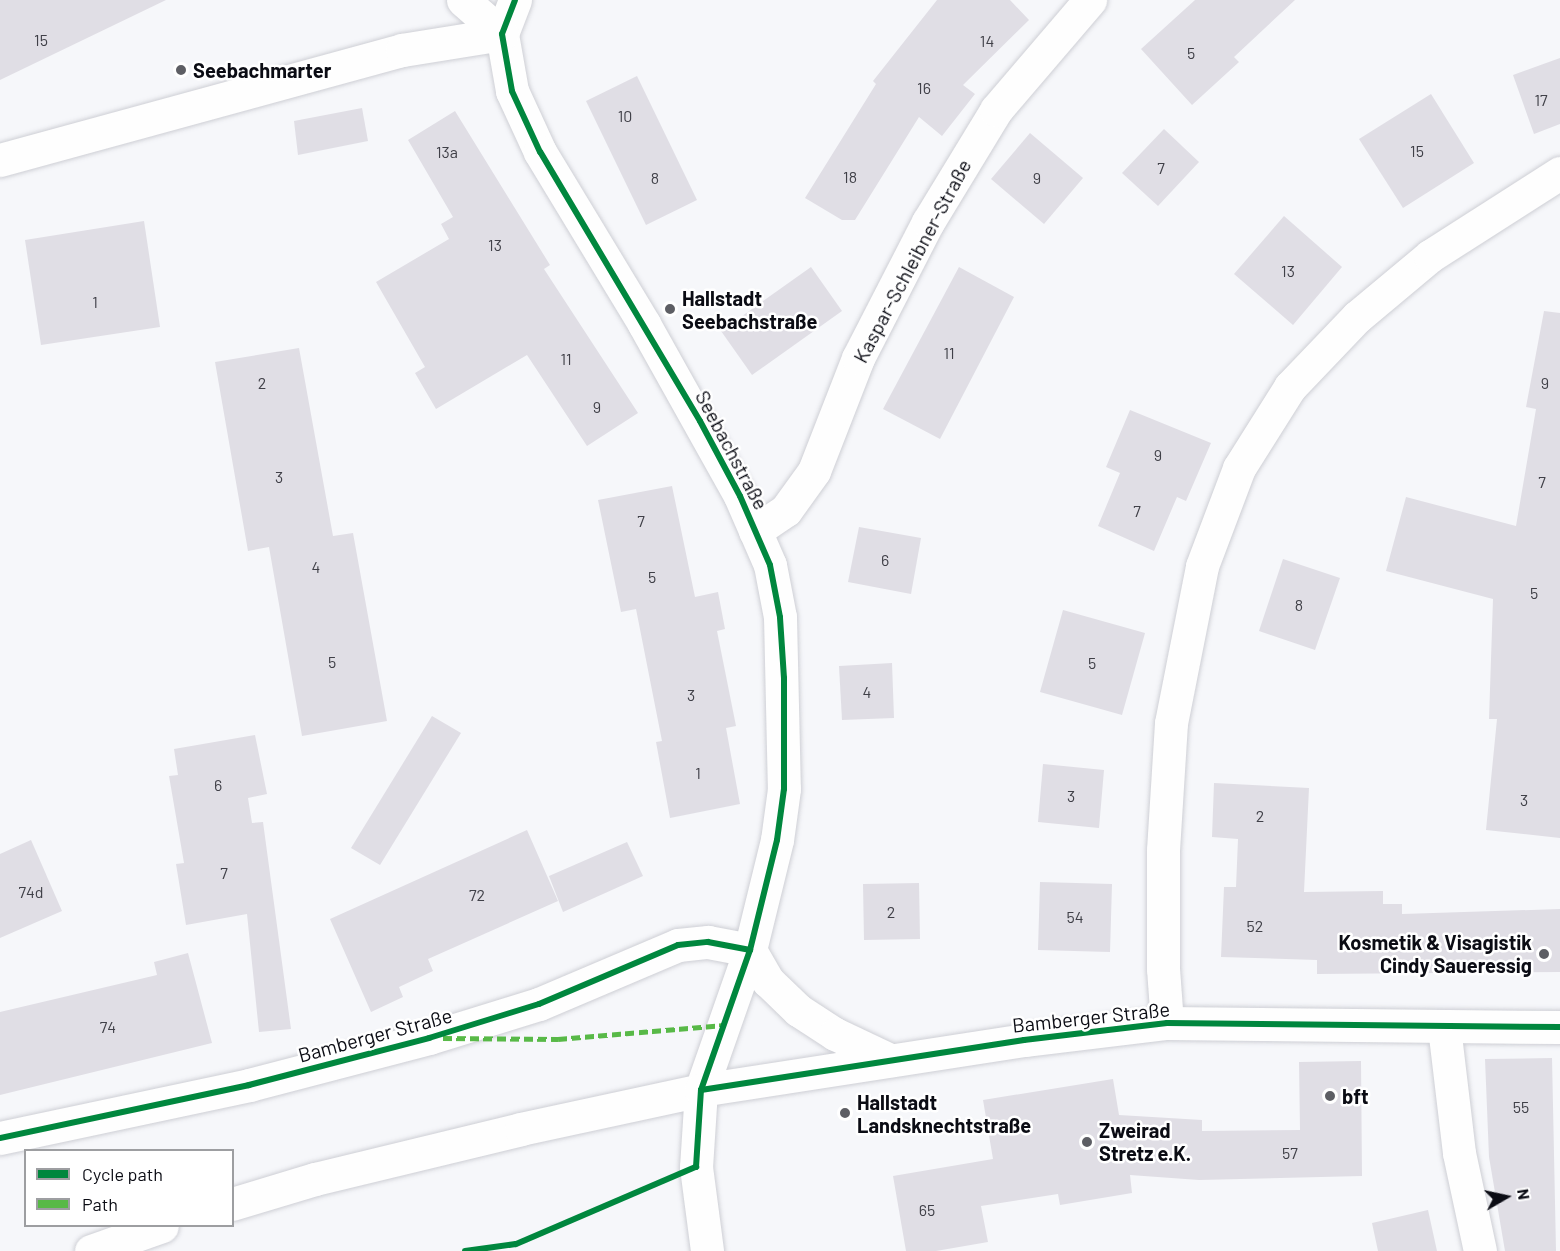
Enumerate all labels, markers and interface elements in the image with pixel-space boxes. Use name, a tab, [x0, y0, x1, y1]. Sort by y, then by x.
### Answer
house number: 15	[34, 30, 48, 50]
house number: 14	[980, 31, 994, 51]
house number: 5	[1187, 43, 1195, 63]
place label: Seebachmarter	[193, 58, 331, 82]
marker: Seebachmarter	[174, 63, 188, 77]
house number: 16	[917, 78, 931, 98]
house number: 17	[1534, 90, 1548, 110]
house number: 10	[618, 106, 632, 126]
house number: 15	[1410, 141, 1424, 161]
house number: 13a	[436, 142, 458, 162]
street label: Kaspar-Schleibner-Straße	[848, 155, 976, 367]
house number: 7	[1157, 158, 1165, 178]
house number: 18	[843, 167, 857, 187]
house number: 8	[651, 168, 659, 188]
house number: 9	[1033, 168, 1041, 188]
house number: 13	[488, 235, 502, 255]
house number: 13	[1281, 261, 1295, 281]
place label: Hallstadt Seebachstraße	[682, 286, 817, 333]
house number: 1	[92, 292, 98, 312]
marker: Hallstadt Seebachstraße	[663, 302, 677, 316]
house number: 11	[943, 343, 955, 363]
house number: 11	[560, 349, 572, 369]
house number: 2	[258, 373, 266, 393]
house number: 9	[1541, 373, 1549, 393]
street label: Seebachstraße	[691, 386, 773, 514]
house number: 9	[593, 397, 601, 417]
house number: 9	[1154, 445, 1162, 465]
house number: 3	[275, 467, 283, 487]
house number: 7	[1538, 472, 1546, 492]
house number: 7	[1133, 501, 1141, 521]
house number: 7	[637, 511, 645, 531]
house number: 6	[881, 550, 889, 570]
house number: 4	[312, 557, 320, 577]
house number: 5	[648, 567, 656, 587]
house number: 5	[1530, 583, 1538, 603]
house number: 8	[1295, 595, 1303, 615]
house number: 5	[328, 652, 336, 672]
house number: 5	[1088, 653, 1096, 673]
house number: 4	[863, 682, 871, 702]
house number: 3	[687, 685, 695, 705]
house number: 1	[695, 763, 701, 783]
house number: 6	[214, 775, 222, 795]
house number: 3	[1067, 786, 1075, 806]
house number: 3	[1520, 790, 1528, 810]
house number: 2	[1256, 806, 1264, 826]
house number: 7	[220, 863, 228, 883]
house number: 74d	[18, 882, 44, 902]
house number: 72	[469, 885, 485, 905]
house number: 2	[887, 902, 895, 922]
house number: 54	[1066, 907, 1084, 927]
house number: 52	[1247, 916, 1263, 936]
place label: Kosmetik & Visagistik Cindy Saueressig	[1339, 930, 1532, 977]
marker: Kosmetik & Visagistik Cindy Saueressig	[1537, 947, 1551, 961]
street label: Bamberger Straße	[1011, 997, 1171, 1037]
street label: Bamberger Straße	[295, 1003, 455, 1067]
house number: 74	[100, 1017, 116, 1037]
place label: bft	[1342, 1084, 1369, 1108]
marker: bft	[1323, 1089, 1337, 1103]
place label: Hallstadt Landsknechtstraße	[857, 1090, 1031, 1137]
house number: 55	[1513, 1097, 1529, 1117]
marker: Hallstadt Landsknechtstraße	[838, 1106, 852, 1120]
place label: Zweirad Stretz e.K.	[1099, 1118, 1191, 1165]
marker: Zweirad Stretz e.K.	[1080, 1135, 1094, 1149]
house number: 57	[1282, 1143, 1298, 1163]
legend	[24, 1149, 234, 1227]
text: Cycle path	[82, 1163, 163, 1185]
north arrow	[1476, 1167, 1536, 1227]
text: N	[1514, 1187, 1534, 1201]
text: Path	[82, 1193, 118, 1215]
house number: 65	[919, 1200, 935, 1220]

